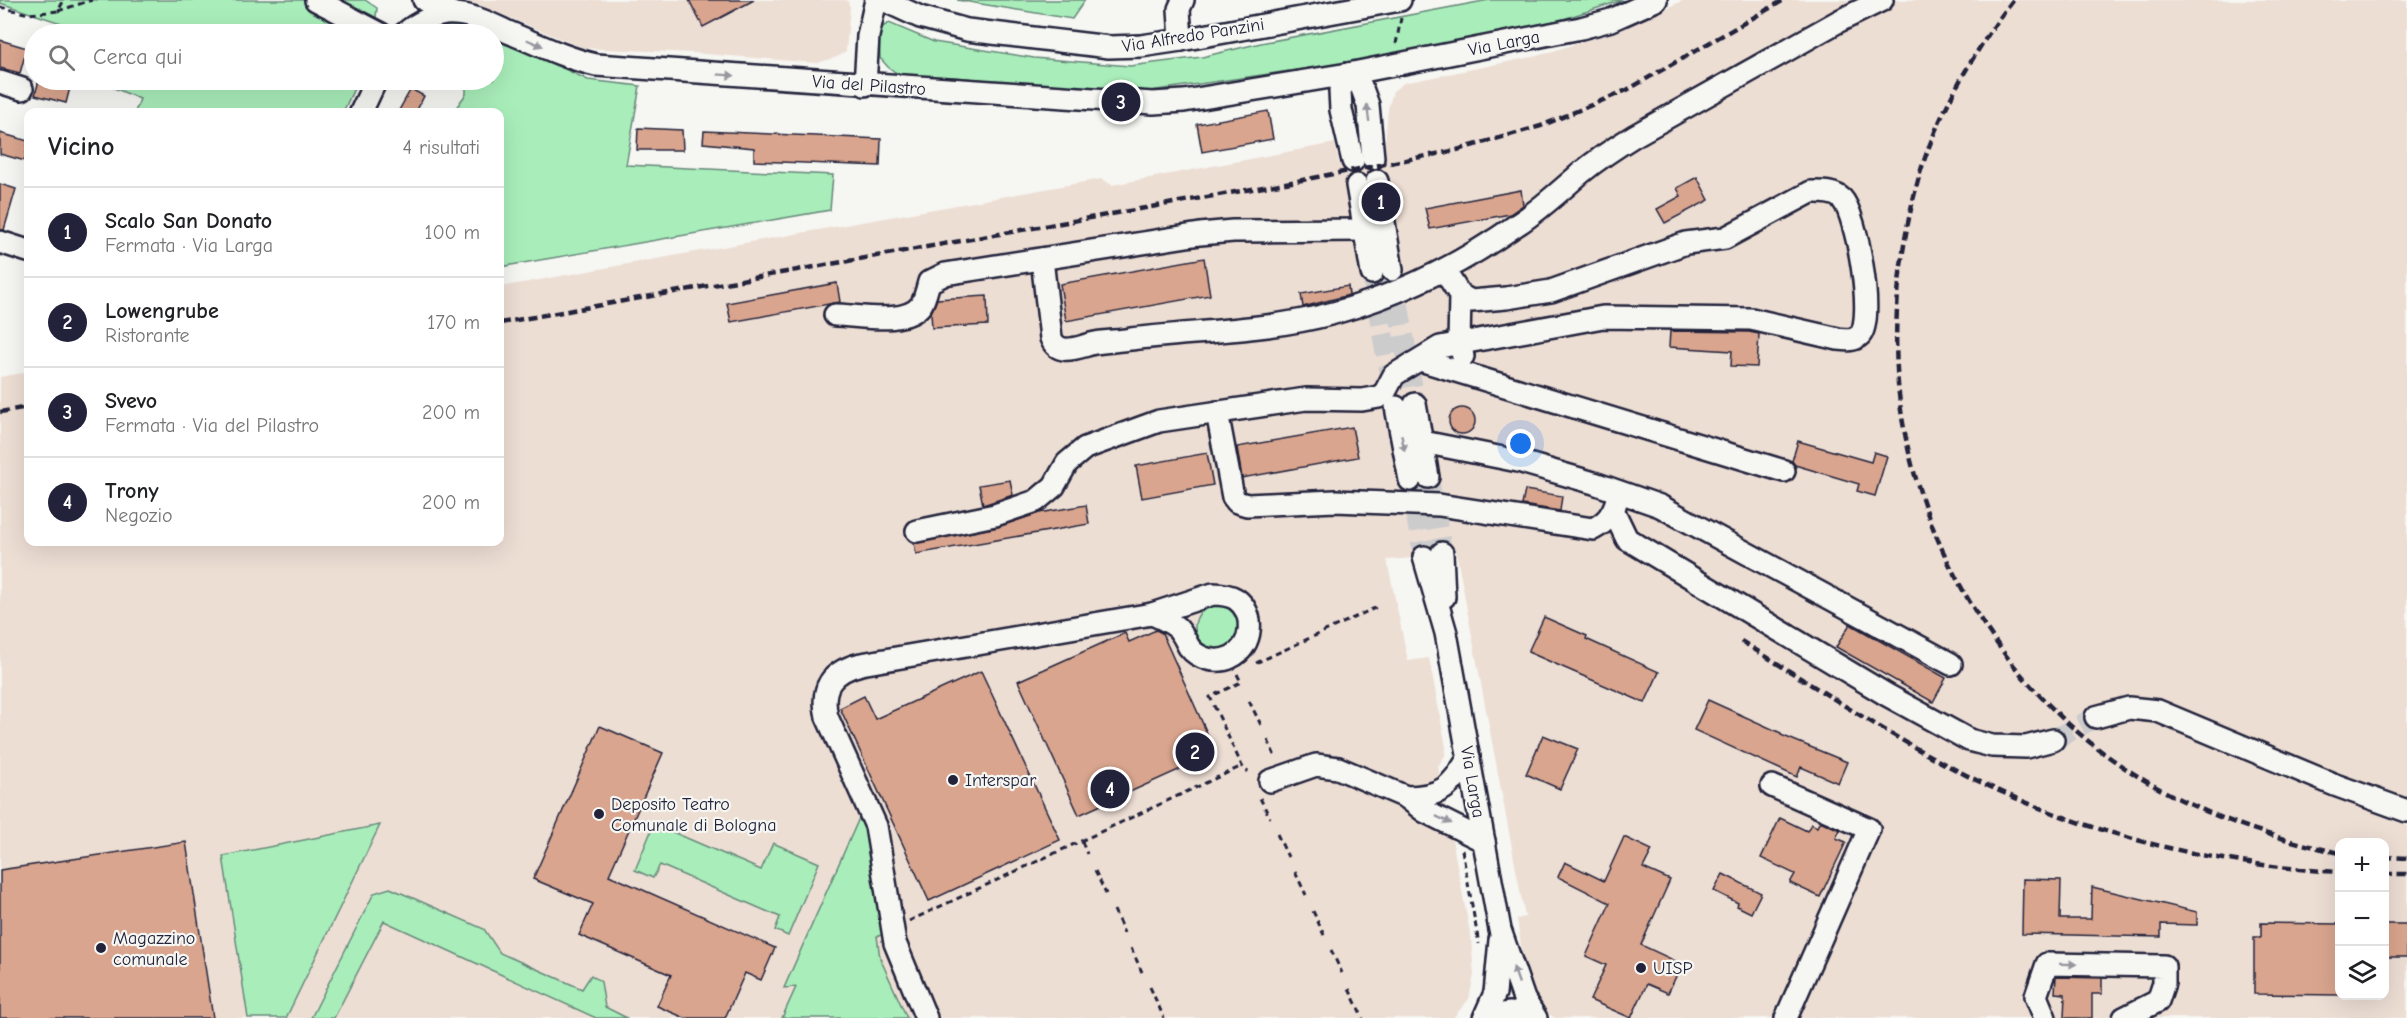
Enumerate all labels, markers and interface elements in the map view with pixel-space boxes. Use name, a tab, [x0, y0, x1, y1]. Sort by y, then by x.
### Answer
street label: Via Alfredo Panzini	[1120, 14, 1266, 57]
search box	[24, 24, 504, 90]
street label: Via Larga	[1467, 26, 1542, 61]
one-way arrow	[527, 39, 544, 48]
icon: search	[45, 41, 78, 74]
text: Cerca qui	[93, 44, 183, 70]
one-way arrow	[716, 71, 735, 80]
street label: Via del Pilastro	[811, 71, 927, 100]
pin: 3	[1102, 80, 1140, 124]
one-way arrow	[1363, 103, 1373, 122]
text: Vicino	[48, 132, 114, 162]
text: 4 risultati	[403, 136, 480, 159]
pin: 1	[1362, 180, 1400, 224]
text: Scalo San Donato	[105, 208, 272, 234]
text: 1	[64, 221, 71, 244]
text: 100 m	[425, 221, 480, 244]
text: Fermata · Via Larga	[105, 234, 273, 257]
text: Lowengrube	[105, 298, 219, 324]
text: 2	[63, 311, 72, 334]
text: 170 m	[427, 311, 480, 334]
text: Ristorante	[105, 324, 190, 347]
text: Svevo	[105, 388, 157, 414]
text: 3	[63, 401, 72, 424]
text: 200 m	[422, 401, 480, 424]
text: Fermata · Via del Pilastro	[105, 414, 319, 437]
your location	[1506, 429, 1535, 458]
one-way arrow	[1399, 434, 1408, 453]
text: Trony	[105, 478, 158, 504]
text: 4	[63, 491, 72, 514]
text: 200 m	[422, 491, 480, 514]
text: Negozio	[105, 504, 173, 527]
pin: 2	[1176, 730, 1214, 774]
street label: Via Larga	[1456, 745, 1489, 820]
pin: 4	[1090, 766, 1130, 812]
place label: Interspar	[965, 770, 1037, 791]
marker: Interspar	[946, 773, 960, 787]
place label: Deposito Teatro Comunale di Bologna	[611, 794, 776, 836]
marker: Deposito Teatro Comunale di Bologna	[592, 807, 606, 821]
one-way arrow	[1435, 816, 1453, 826]
map controls	[2335, 838, 2389, 1000]
button: +	[2335, 838, 2389, 892]
button: −	[2335, 892, 2389, 946]
place label: Magazzino comunale	[113, 928, 195, 970]
marker: Magazzino comunale	[94, 941, 108, 955]
button: layers	[2335, 946, 2389, 1000]
place label: UISP	[1653, 958, 1693, 979]
one-way arrow	[2059, 960, 2078, 969]
marker: UISP	[1634, 961, 1648, 975]
one-way arrow	[1510, 966, 1520, 984]

